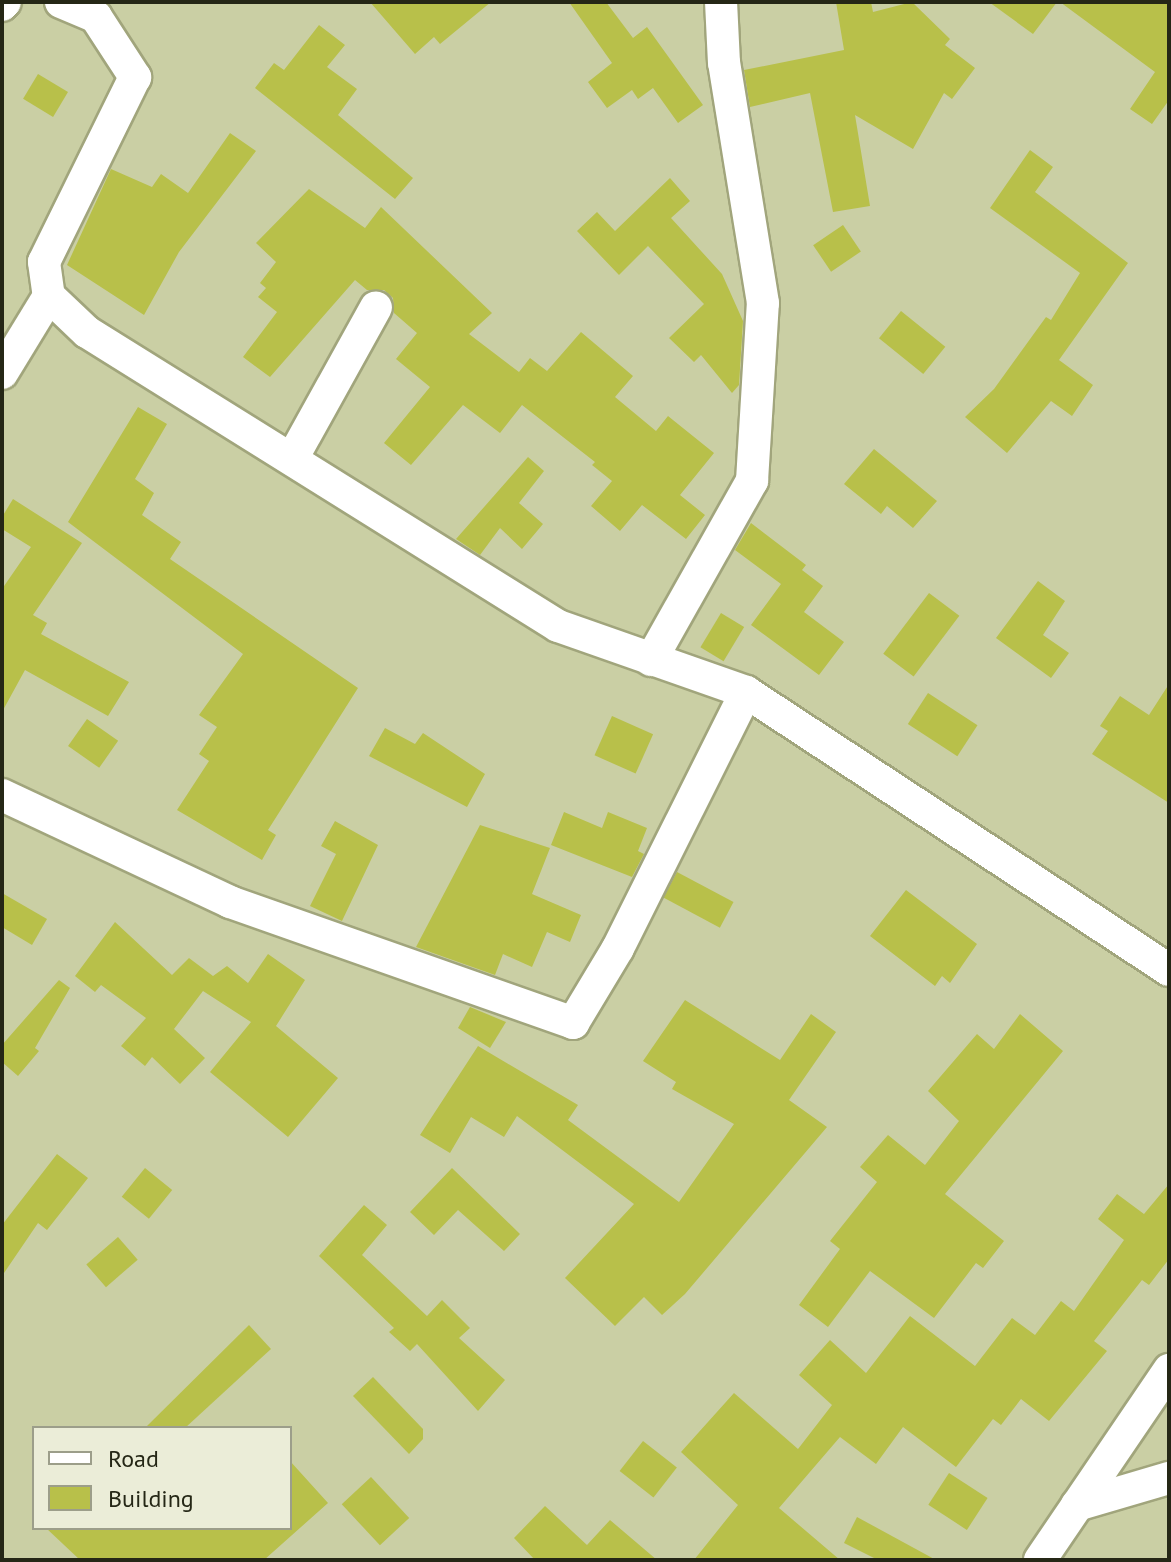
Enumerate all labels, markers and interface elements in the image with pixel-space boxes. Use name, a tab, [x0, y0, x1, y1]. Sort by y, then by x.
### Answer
legend	[32, 1426, 292, 1530]
text: Road	[108, 1443, 159, 1474]
text: Building	[108, 1483, 194, 1514]

